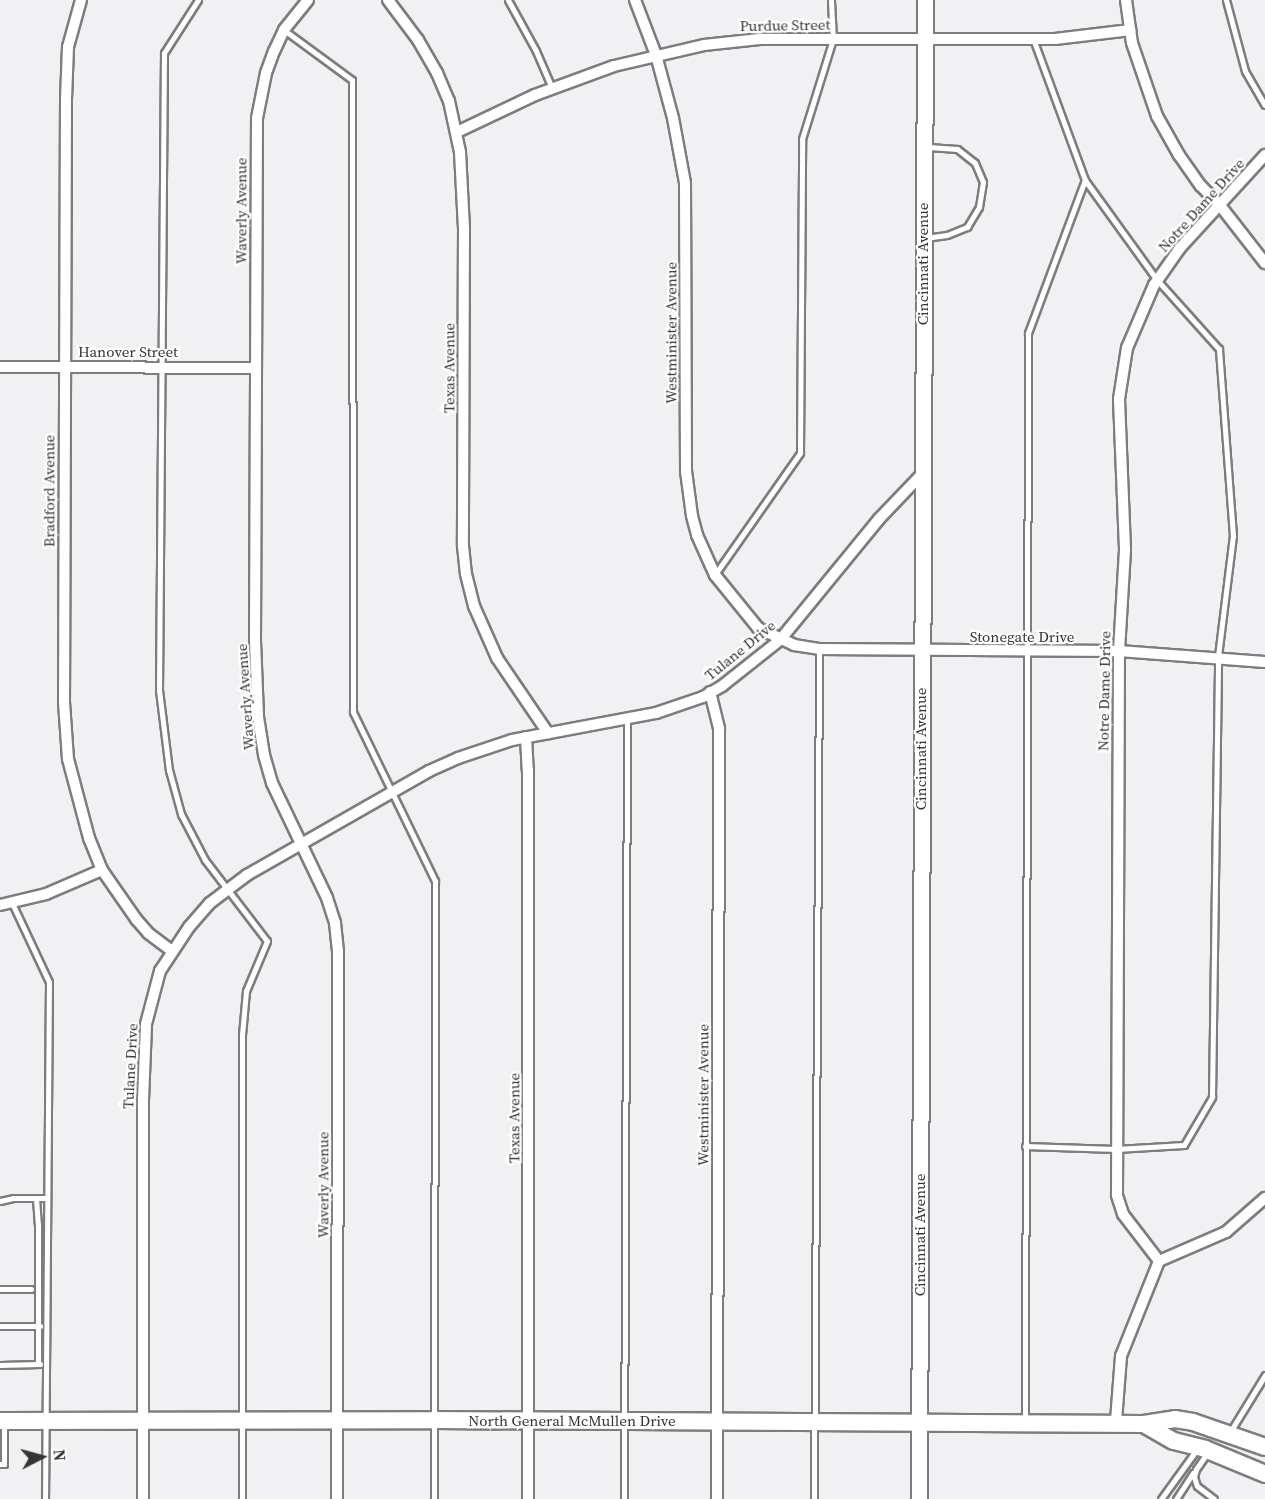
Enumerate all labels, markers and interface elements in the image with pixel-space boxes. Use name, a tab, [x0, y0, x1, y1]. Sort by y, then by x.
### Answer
street label: Purdue Street	[740, 15, 830, 35]
street label: Notre Dame Drive	[1154, 154, 1248, 256]
street label: Waverly Avenue	[232, 158, 250, 264]
street label: Cincinnati Avenue	[914, 203, 932, 325]
street label: Westminister Avenue	[662, 262, 680, 404]
street label: Texas Avenue	[440, 323, 458, 413]
street label: Hanover Street	[78, 343, 178, 361]
street label: Bradford Avenue	[40, 435, 58, 547]
street label: Tulane Drive	[701, 616, 779, 684]
street label: Stonegate Drive	[970, 628, 1074, 646]
street label: Notre Dame Drive	[1094, 631, 1114, 751]
street label: Waverly Avenue	[232, 643, 258, 751]
street label: Cincinnati Avenue	[912, 688, 930, 810]
street label: Tulane Drive	[119, 1023, 141, 1109]
street label: Westminister Avenue	[694, 1024, 712, 1166]
street label: Texas Avenue	[505, 1073, 523, 1163]
street label: Waverly Avenue	[314, 1132, 332, 1238]
street label: Cincinnati Avenue	[911, 1174, 929, 1296]
street label: North General McMullen Drive	[468, 1412, 676, 1430]
north arrow	[12, 1427, 72, 1487]
text: N	[48, 1448, 71, 1462]

